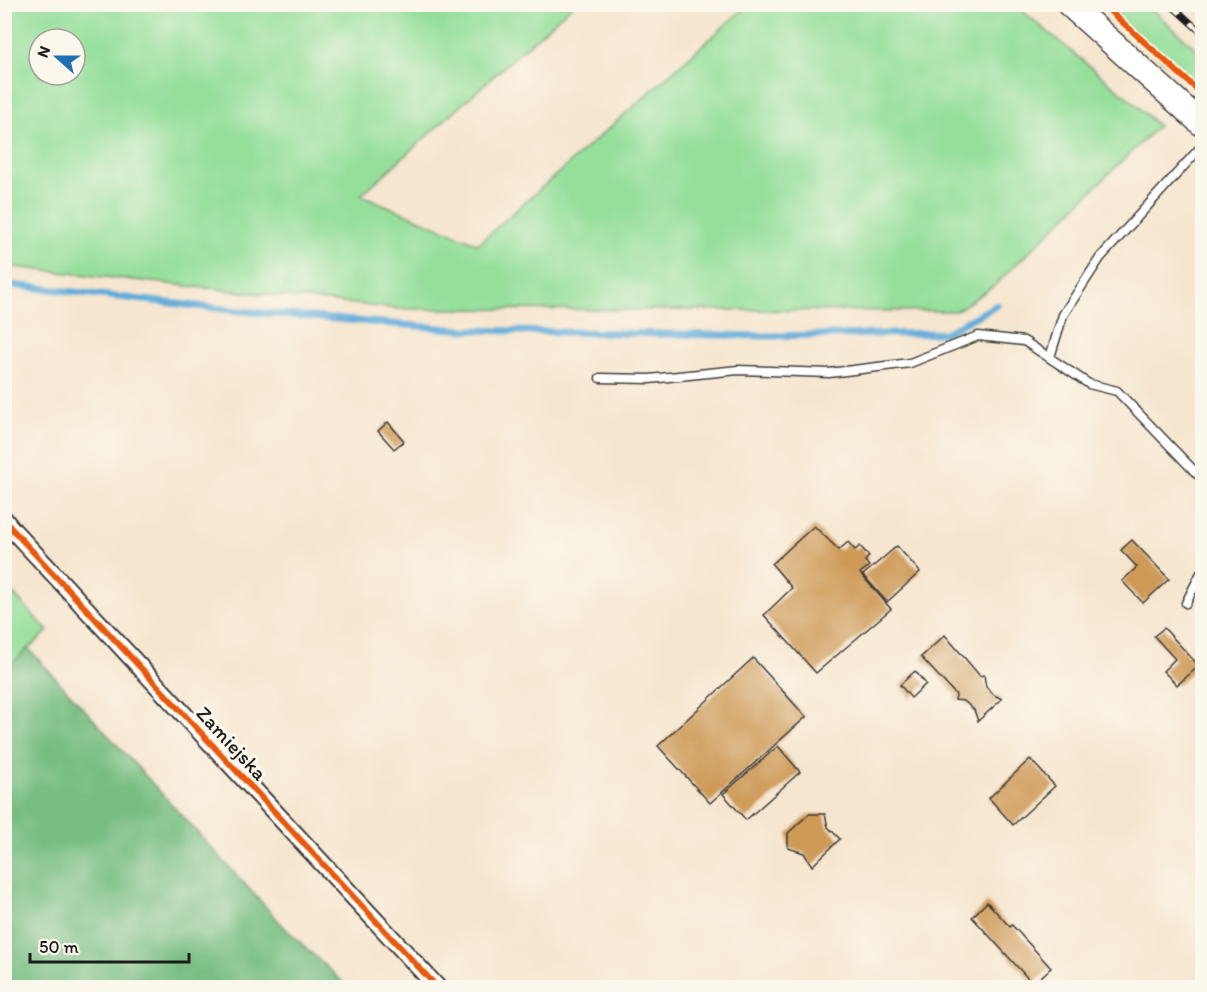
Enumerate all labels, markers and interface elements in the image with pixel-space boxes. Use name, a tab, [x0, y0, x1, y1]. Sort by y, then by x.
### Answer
north arrow	[27, 27, 87, 87]
text: N	[33, 43, 54, 60]
street label: Zamiejska	[191, 701, 273, 785]
scale bar	[30, 926, 189, 964]
text: 50 m	[39, 936, 79, 958]

